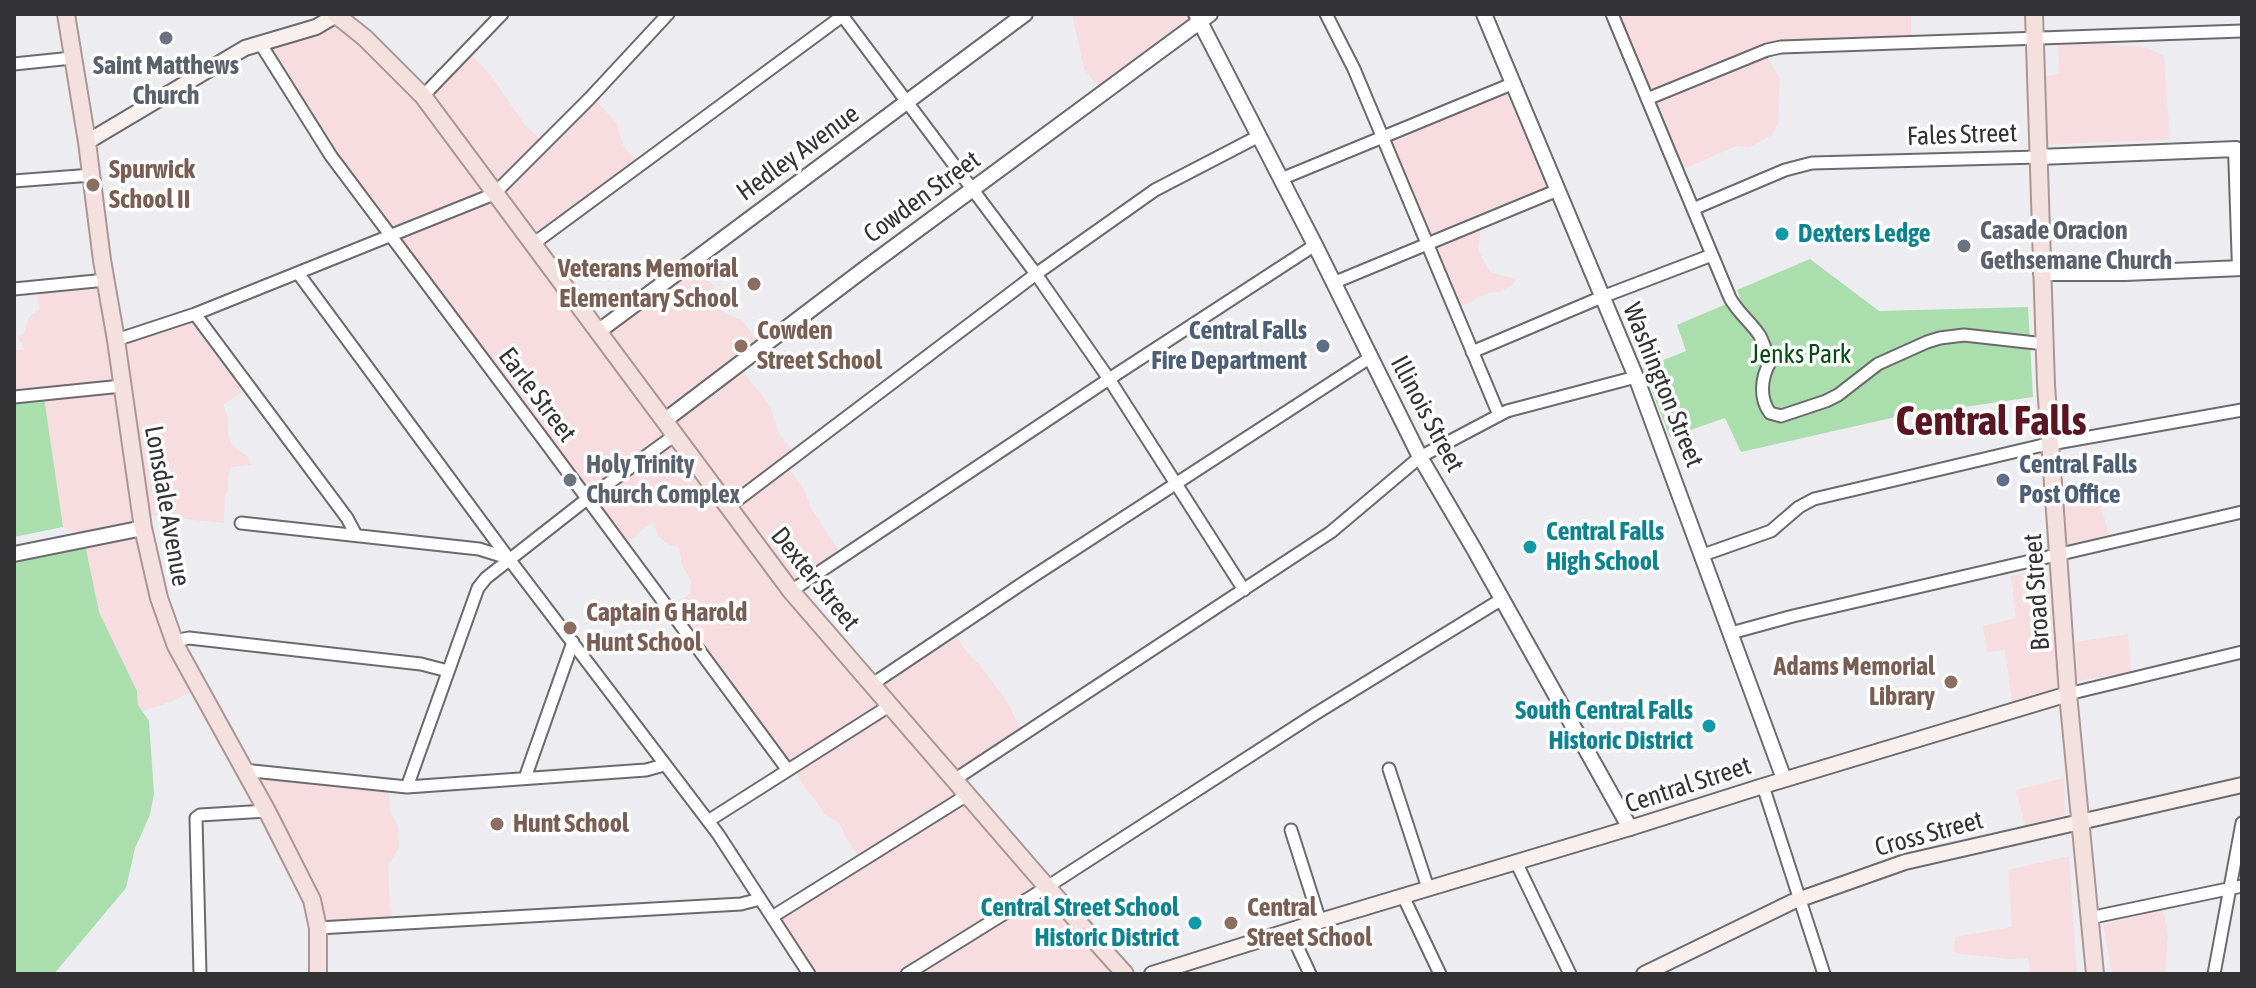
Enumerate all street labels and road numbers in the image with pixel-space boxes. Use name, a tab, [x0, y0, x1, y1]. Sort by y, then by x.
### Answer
street label: Hedley Avenue	[731, 98, 865, 208]
street label: Fales Street	[1906, 117, 2018, 153]
street label: Cowden Street	[858, 144, 986, 250]
street label: Washington Street	[1616, 298, 1710, 472]
street label: Earle Street	[491, 342, 583, 448]
street label: Illinois Street	[1383, 351, 1471, 477]
street label: Lonsdale Avenue	[138, 423, 196, 589]
street label: Dexter Street	[764, 521, 866, 637]
street label: Broad Street	[2017, 532, 2057, 652]
street label: Central Street	[1621, 750, 1755, 820]
street label: Cross Street	[1872, 805, 1986, 863]

